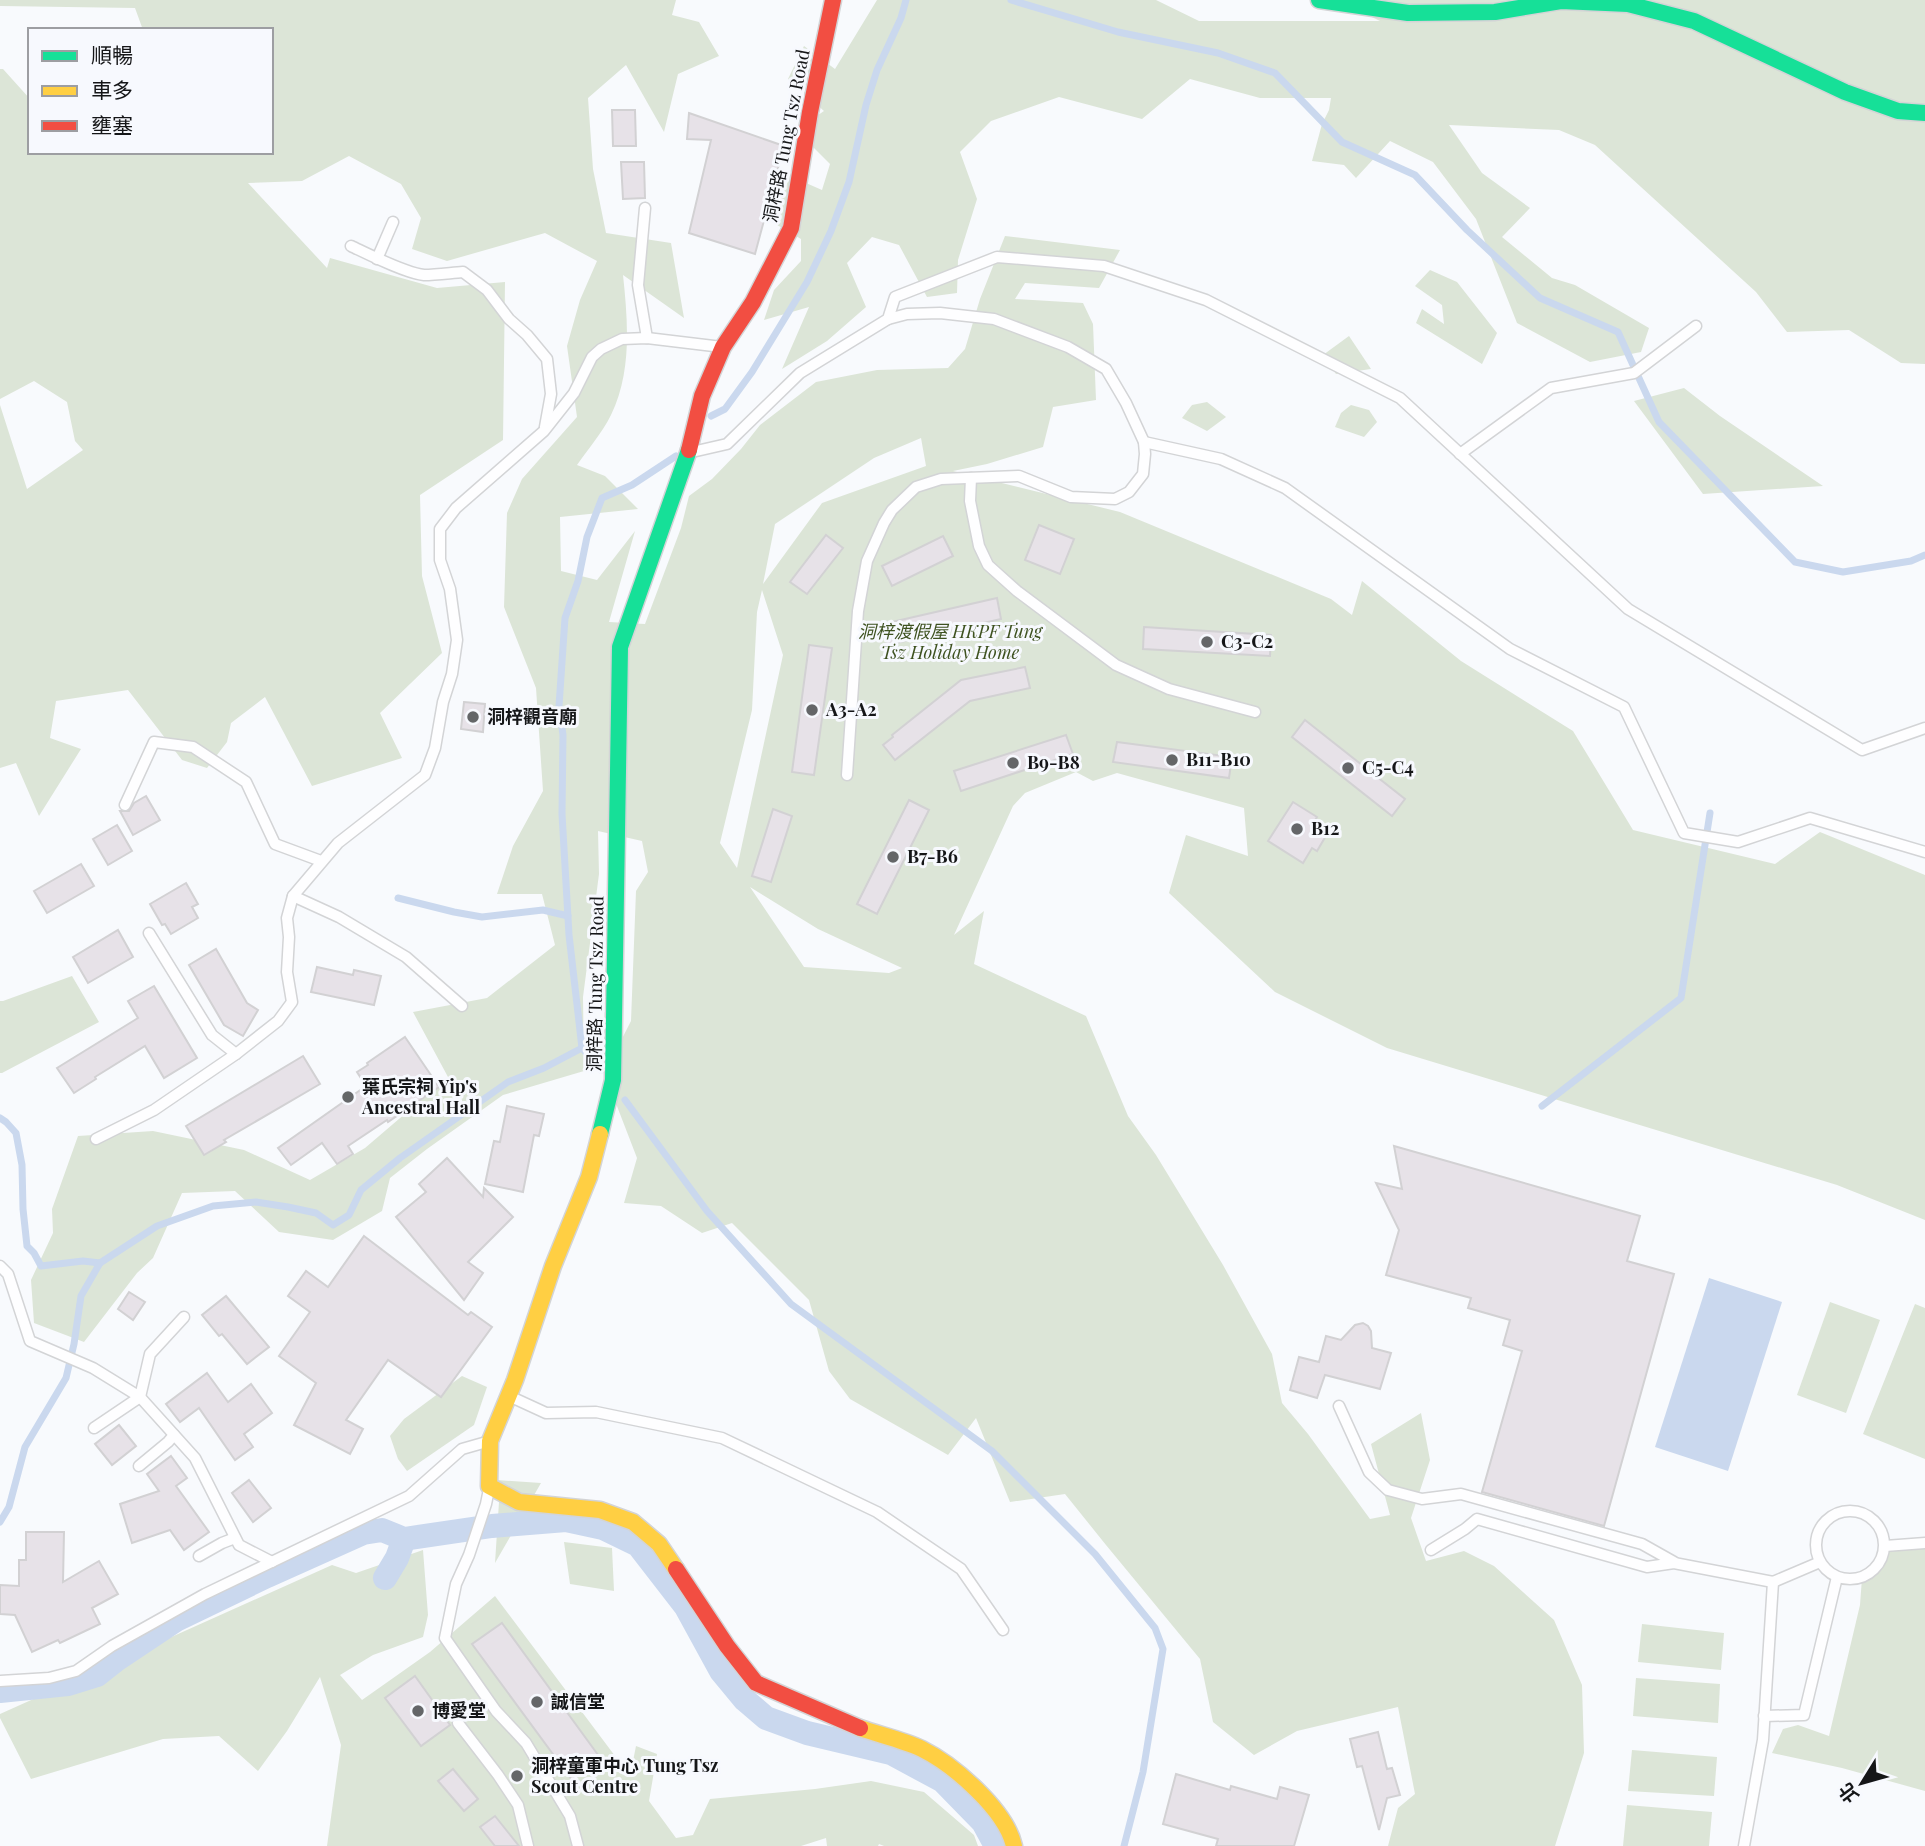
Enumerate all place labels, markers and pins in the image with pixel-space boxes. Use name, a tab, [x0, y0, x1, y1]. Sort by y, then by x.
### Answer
place label: C3-C2	[1221, 629, 1273, 653]
marker: C3-C2	[1199, 634, 1215, 650]
place label: A3-A2	[825, 697, 877, 721]
marker: A3-A2	[804, 702, 820, 718]
place label: 洞梓觀音廟	[487, 704, 577, 728]
marker: 洞梓觀音廟	[465, 709, 481, 725]
place label: B11-B10	[1186, 747, 1251, 771]
place label: B9-B8	[1027, 750, 1080, 774]
marker: B11-B10	[1164, 752, 1180, 768]
marker: B9-B8	[1005, 755, 1021, 771]
place label: C5-C4	[1362, 755, 1414, 779]
marker: C5-C4	[1340, 760, 1356, 776]
place label: B12	[1311, 816, 1339, 840]
marker: B12	[1289, 821, 1305, 837]
place label: B7-B6	[907, 844, 958, 868]
marker: B7-B6	[885, 849, 901, 865]
place label: 葉氏宗祠 Yip's Ancestral Hall	[361, 1074, 481, 1119]
marker: 葉氏宗祠 Yip's Ancestral Hall	[340, 1089, 356, 1105]
place label: 誠信堂	[551, 1689, 605, 1713]
marker: 誠信堂	[529, 1694, 545, 1710]
place label: 博愛堂	[432, 1698, 486, 1722]
marker: 博愛堂	[410, 1703, 426, 1719]
place label: 洞梓童軍中心 Tung Tsz Scout Centre	[531, 1753, 719, 1798]
marker: 洞梓童軍中心 Tung Tsz Scout Centre	[509, 1768, 525, 1784]

